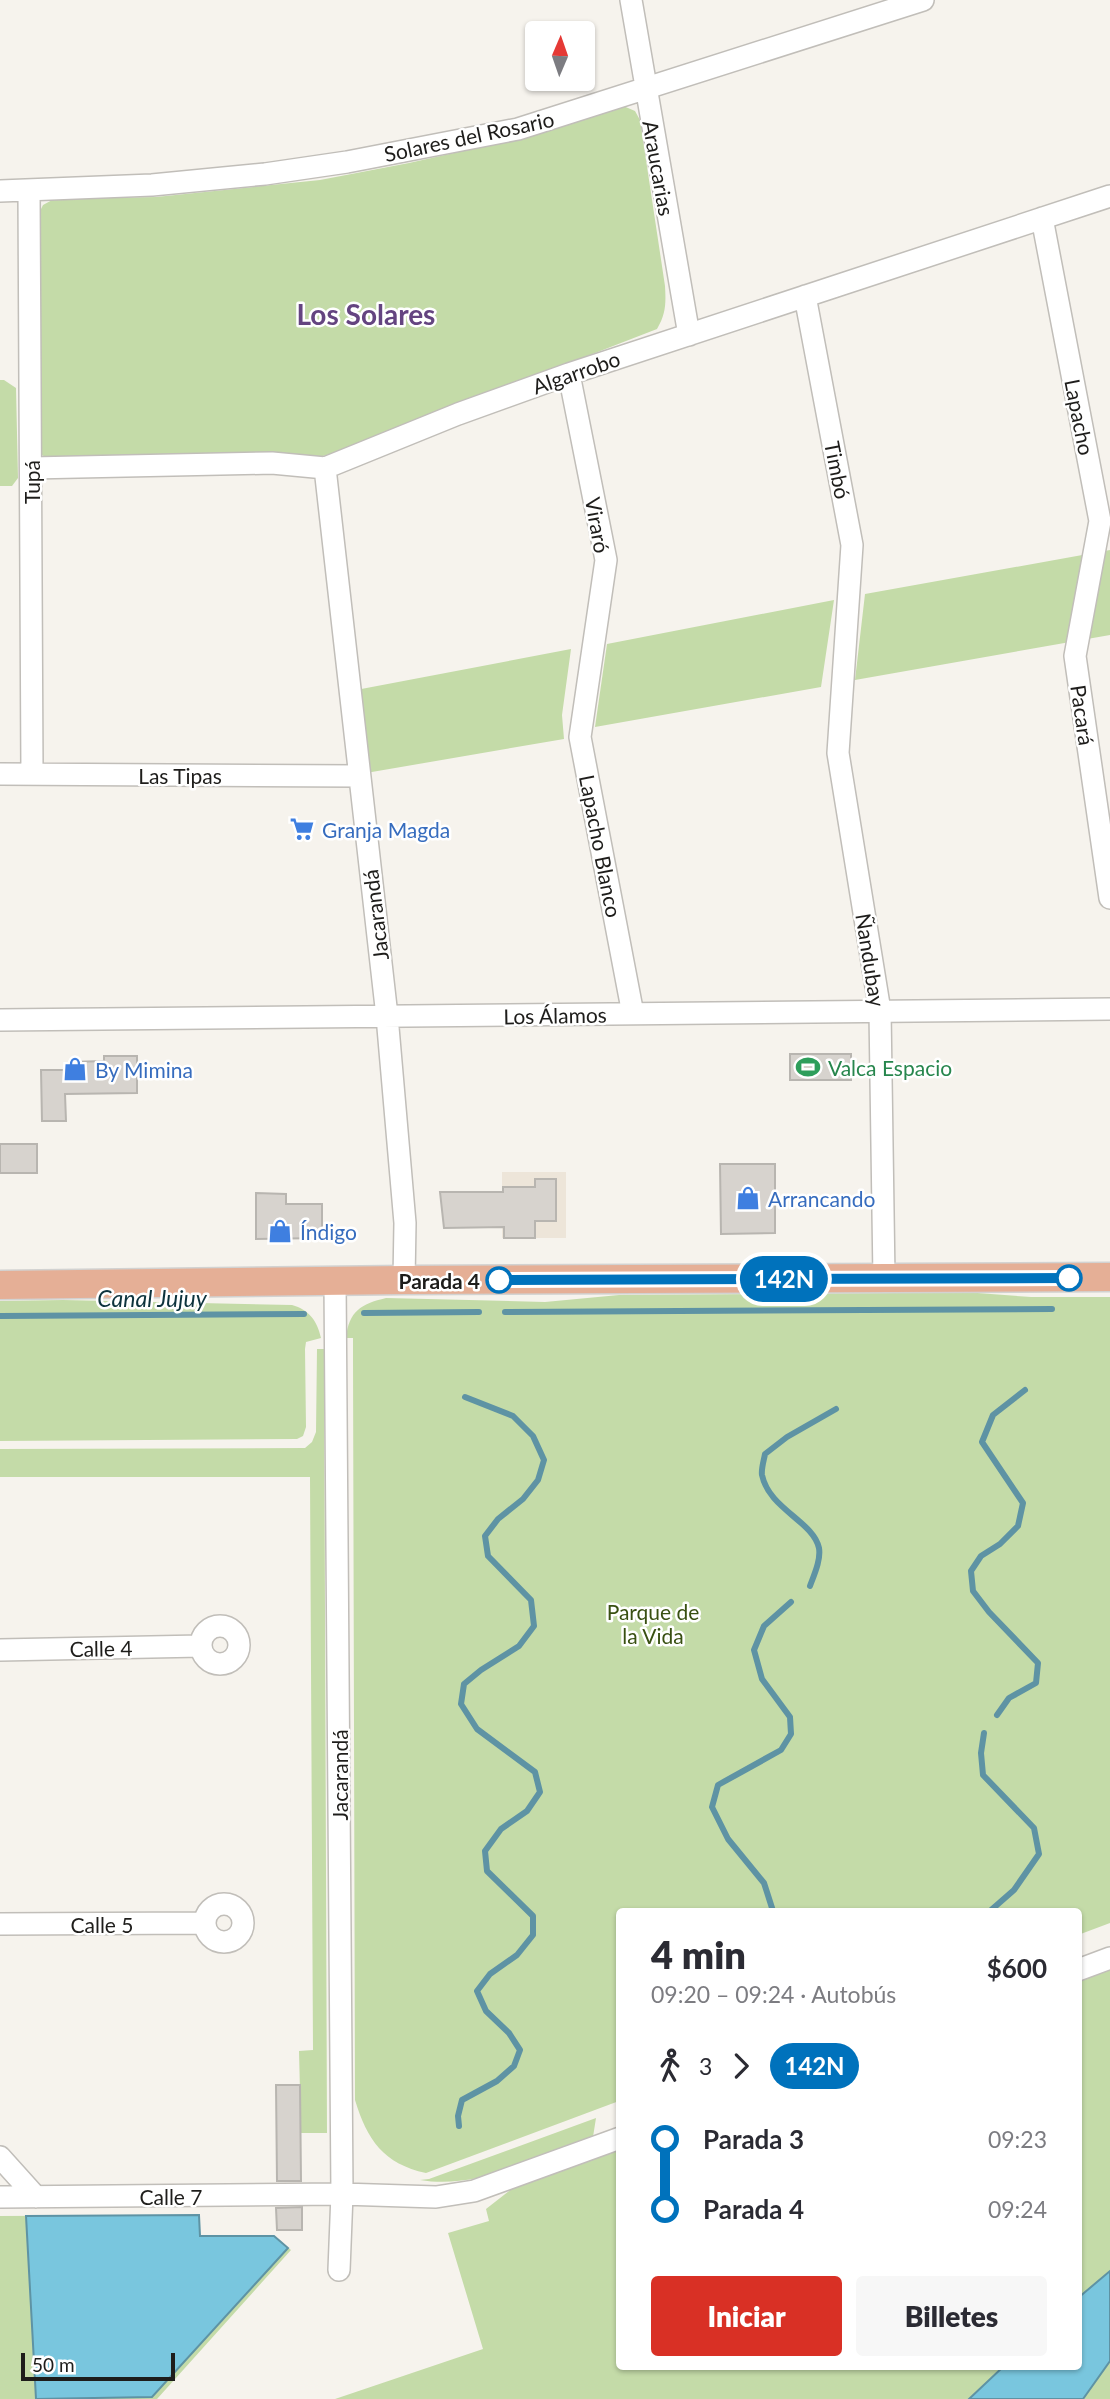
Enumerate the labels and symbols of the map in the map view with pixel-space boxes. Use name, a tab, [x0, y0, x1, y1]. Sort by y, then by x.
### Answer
north arrow	[525, 21, 595, 91]
street label: Solares del Rosario	[382, 106, 556, 166]
street label: Araucarias	[638, 118, 680, 218]
district label: Los Solares	[297, 297, 435, 331]
street label: Algarrobo	[529, 345, 623, 399]
street label: Lapacho	[1060, 377, 1100, 457]
street label: Timbó	[820, 439, 856, 501]
street label: Tupá	[19, 460, 44, 504]
street label: Viraró	[581, 495, 615, 555]
street label: Pacará	[1066, 683, 1100, 747]
street label: Las Tipas	[138, 763, 222, 788]
street label: Lapacho Blanco	[575, 773, 627, 919]
supermarket icon: Granja Magda	[288, 815, 316, 843]
place label: Granja Magda	[322, 817, 450, 842]
street label: Jacarandá	[357, 868, 393, 962]
street label: Ñandubay	[851, 912, 891, 1009]
street label: Los Álamos	[503, 1002, 607, 1028]
sports icon: Valca Espacio	[794, 1053, 822, 1081]
shop icon: By Mimina	[61, 1055, 89, 1083]
place label: Valca Espacio	[828, 1055, 952, 1080]
place label: By Mimina	[95, 1057, 193, 1082]
shop icon: Arrancando	[734, 1184, 762, 1212]
place label: Arrancando	[768, 1186, 875, 1211]
shop icon: Índigo	[266, 1217, 294, 1245]
place label: Índigo	[300, 1219, 357, 1244]
line badge: 142N	[735, 1256, 833, 1302]
unlabelled marker	[1056, 1265, 1082, 1291]
marker: Parada 4	[486, 1267, 512, 1293]
place label: Parada 4	[398, 1268, 480, 1293]
water label: Canal Jujuy	[97, 1284, 208, 1312]
park label: Parque de la Vida	[607, 1599, 699, 1648]
street label: Calle 4	[69, 1635, 133, 1661]
street label: Jacarandá	[327, 1729, 352, 1821]
street label: Calle 5	[70, 1912, 134, 1937]
street label: Calle 7	[139, 2184, 203, 2209]
scale bar	[21, 2350, 175, 2382]

